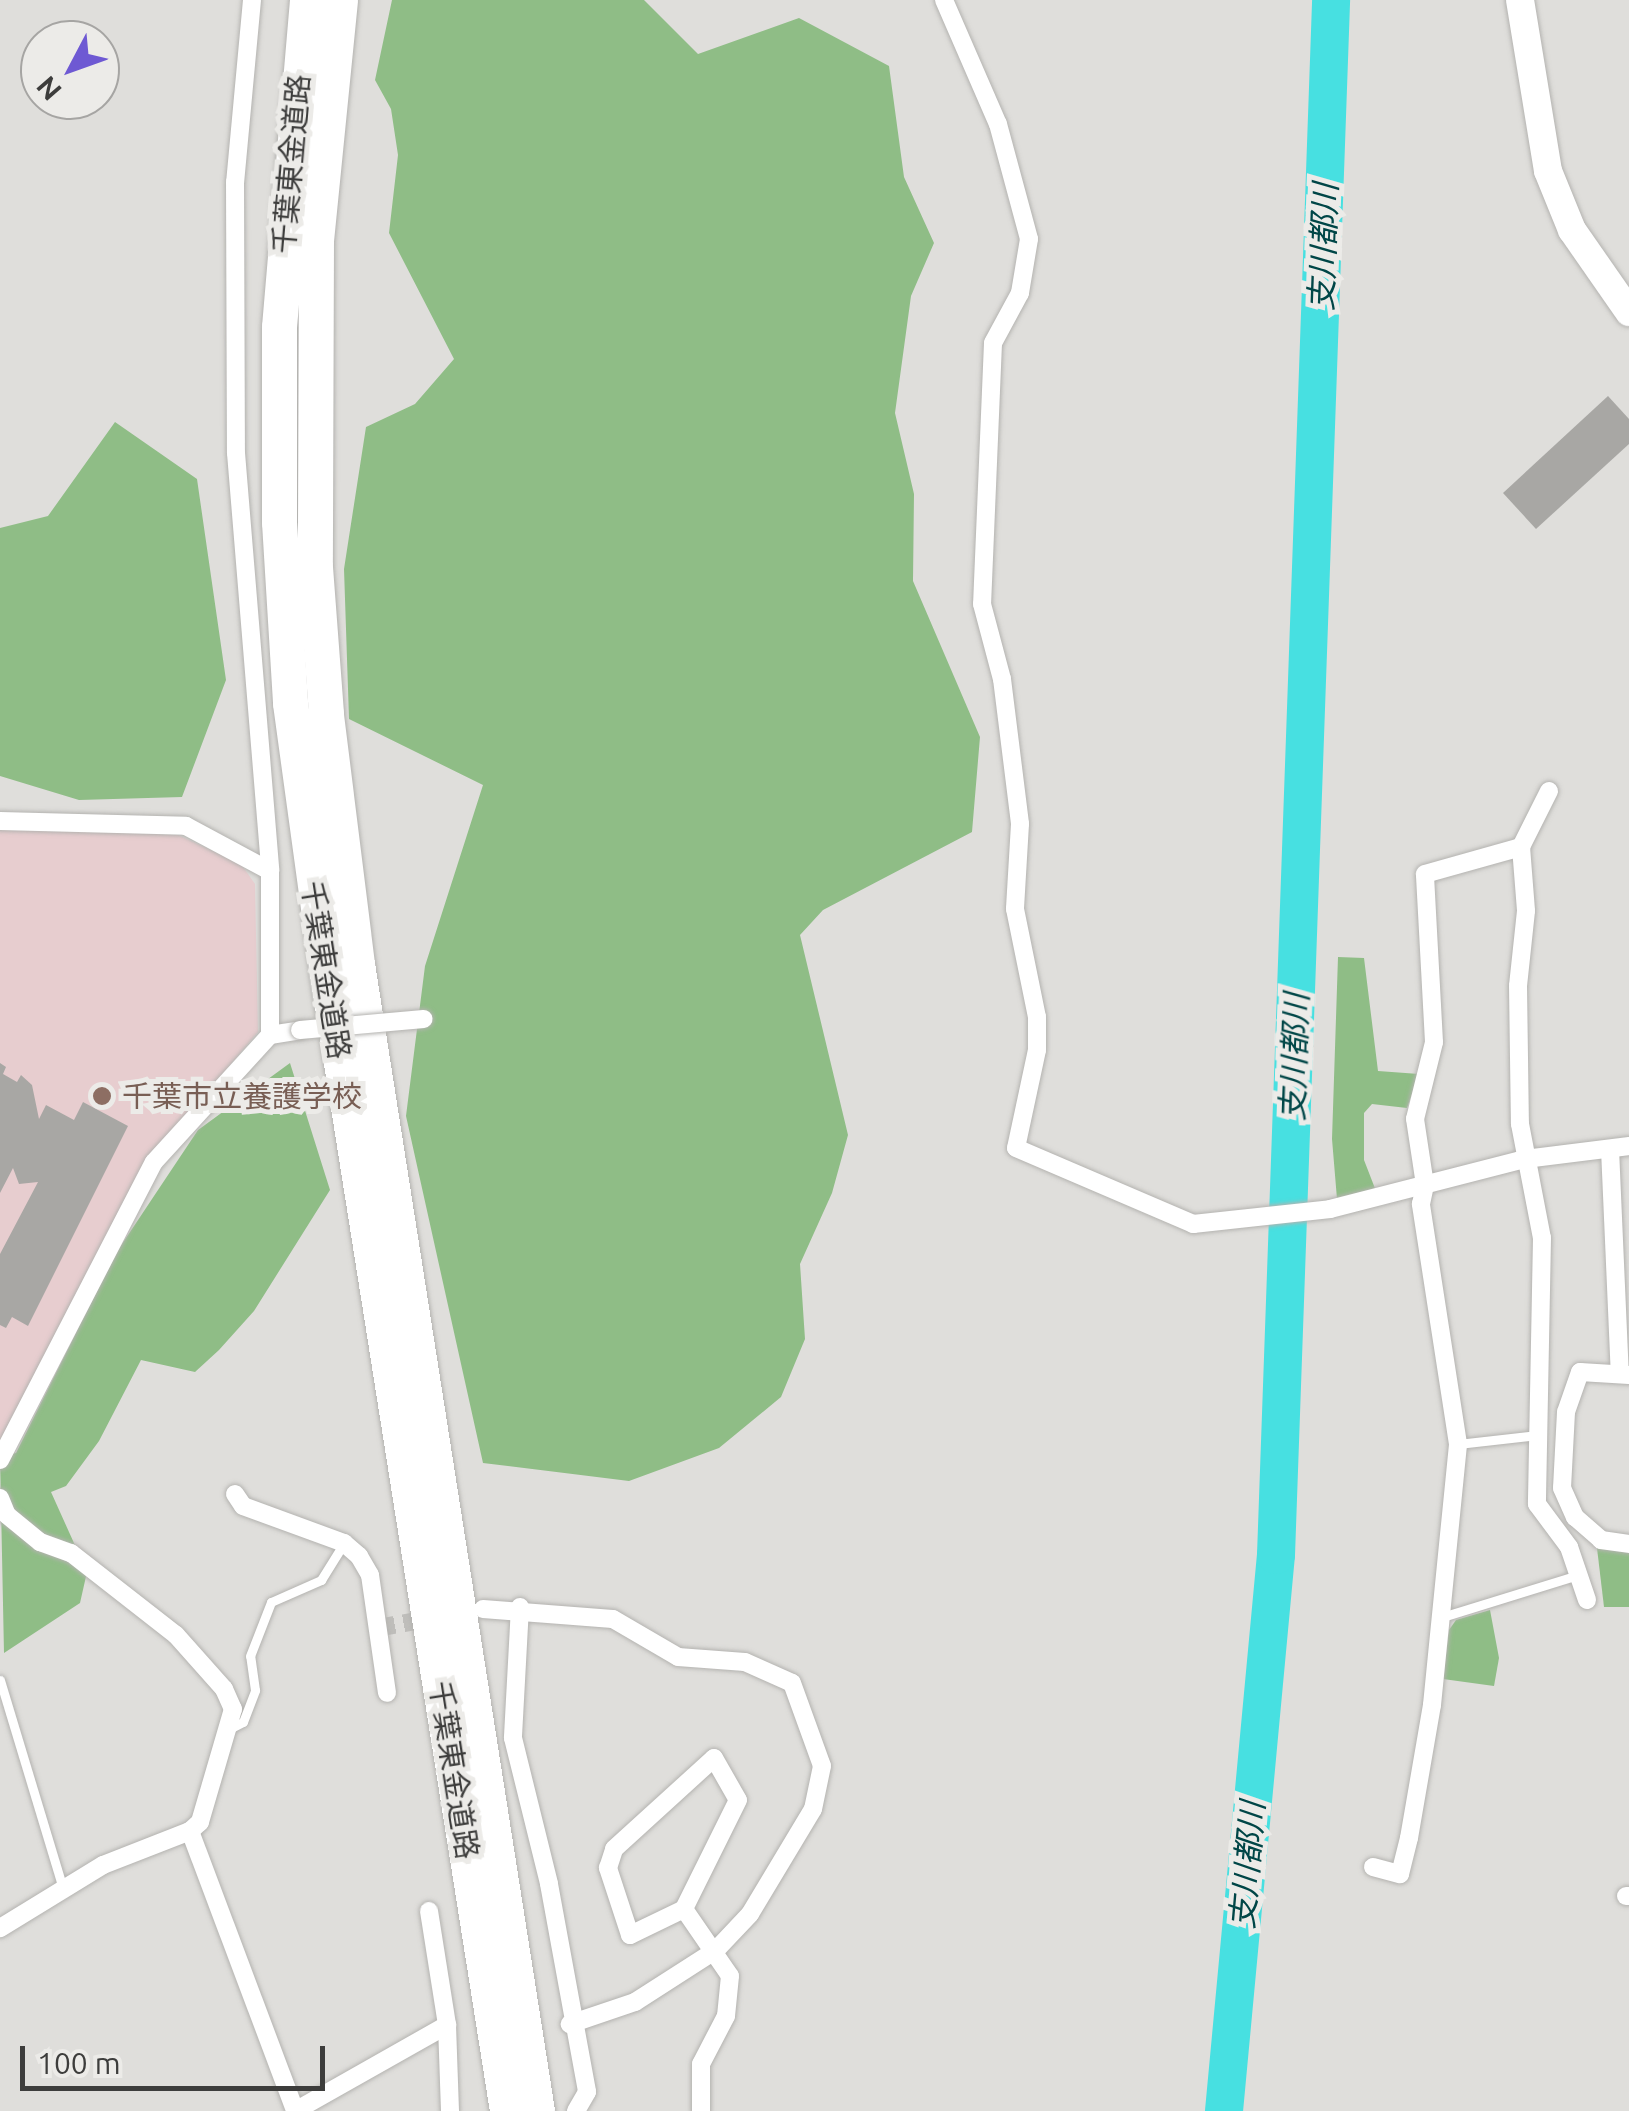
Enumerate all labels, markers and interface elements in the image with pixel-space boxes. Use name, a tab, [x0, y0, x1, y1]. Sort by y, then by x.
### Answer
north arrow	[20, 20, 120, 120]
text: N	[30, 71, 67, 107]
street label: 千葉東金道路	[265, 73, 317, 255]
water label: 支川都川	[1302, 182, 1344, 312]
street label: 千葉東金道路	[294, 878, 358, 1062]
water label: 支川都川	[1273, 992, 1315, 1122]
place label: 千葉市立養護学校	[122, 1078, 362, 1114]
marker: 千葉市立養護学校	[91, 1085, 113, 1107]
street label: 千葉東金道路	[422, 1678, 486, 1862]
water label: 支川都川	[1222, 1800, 1272, 1930]
scale bar	[25, 2026, 330, 2088]
text: 100 m	[37, 2046, 121, 2080]

